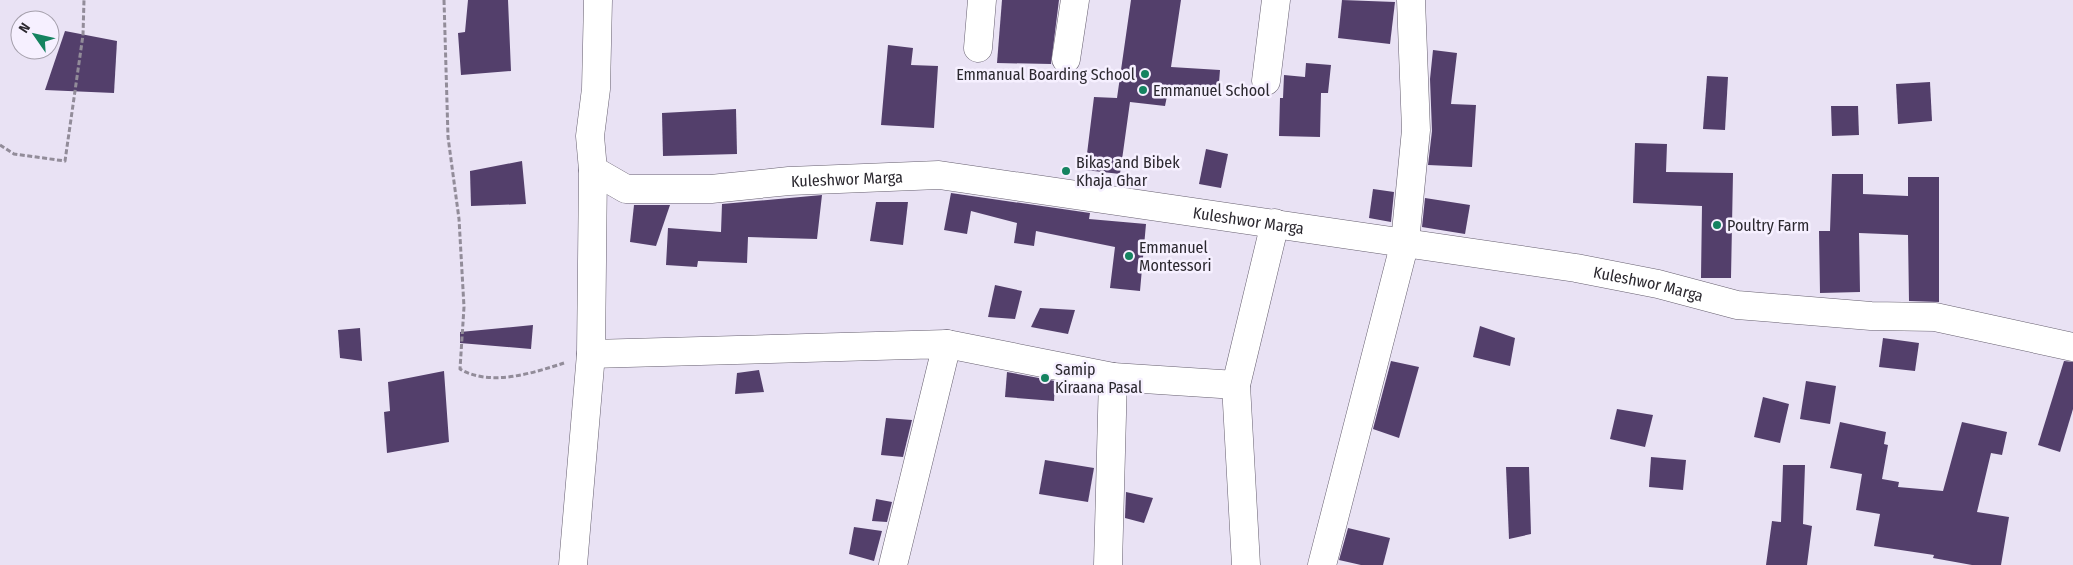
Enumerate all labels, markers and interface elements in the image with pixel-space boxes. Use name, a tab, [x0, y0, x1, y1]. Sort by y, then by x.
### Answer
north arrow	[10, 10, 60, 60]
text: N	[15, 20, 34, 36]
place label: Emmanual Boarding School	[956, 65, 1135, 84]
marker: Emmanual Boarding School	[1139, 68, 1151, 80]
place label: Emmanuel School	[1153, 81, 1270, 100]
marker: Emmanuel School	[1137, 84, 1149, 96]
place label: Bikas and Bibek Khaja Ghar	[1076, 153, 1180, 190]
marker: Bikas and Bibek Khaja Ghar	[1060, 165, 1072, 177]
street label: Kuleshwor Marga	[791, 167, 903, 190]
street label: Kuleshwor Marga	[1192, 203, 1306, 238]
place label: Poultry Farm	[1727, 216, 1809, 235]
marker: Poultry Farm	[1711, 219, 1723, 231]
place label: Emmanuel Montessori	[1139, 238, 1212, 275]
marker: Emmanuel Montessori	[1123, 250, 1135, 262]
street label: Kuleshwor Marga	[1592, 262, 1706, 305]
place label: Samip Kiraana Pasal	[1055, 360, 1142, 397]
marker: Samip Kiraana Pasal	[1039, 372, 1051, 384]

